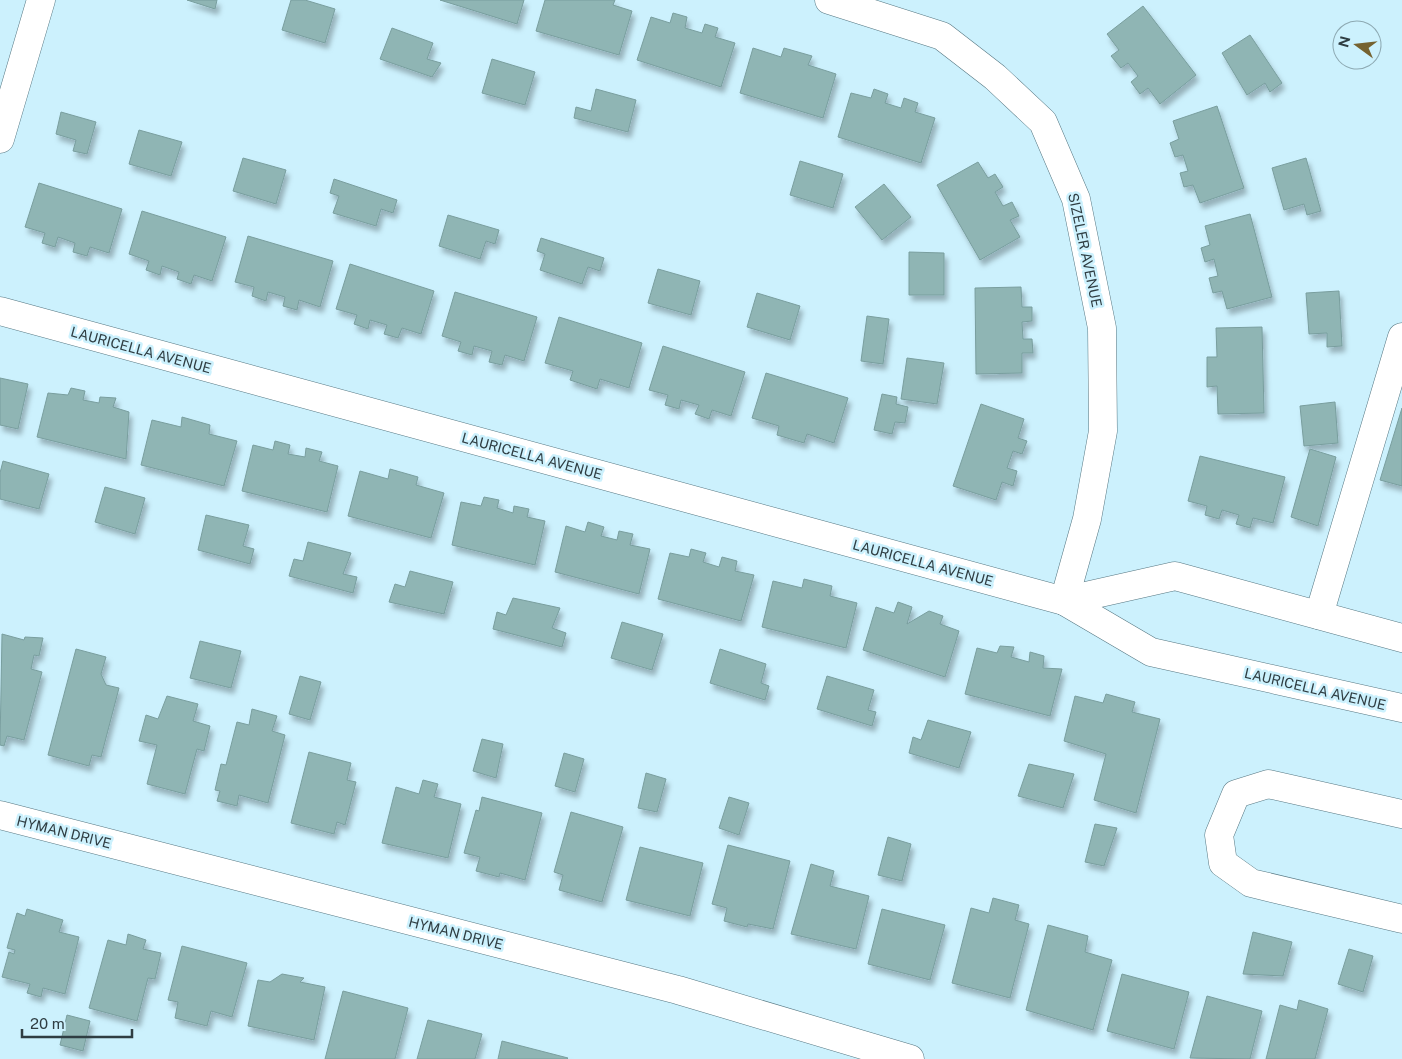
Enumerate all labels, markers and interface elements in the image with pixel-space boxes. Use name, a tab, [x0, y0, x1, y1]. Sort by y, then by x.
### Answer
north arrow	[1332, 20, 1382, 70]
text: N	[1335, 34, 1354, 49]
street label: SIZELER AVENUE	[1065, 191, 1105, 309]
street label: LAURICELLA AVENUE	[69, 324, 213, 376]
street label: LAURICELLA AVENUE	[460, 430, 604, 482]
street label: LAURICELLA AVENUE	[851, 537, 995, 589]
street label: LAURICELLA AVENUE	[1243, 665, 1387, 713]
street label: HYMAN DRIVE	[15, 813, 113, 851]
street label: HYMAN DRIVE	[407, 914, 505, 952]
scale bar	[22, 1006, 132, 1038]
text: 20 m	[30, 1015, 65, 1032]

